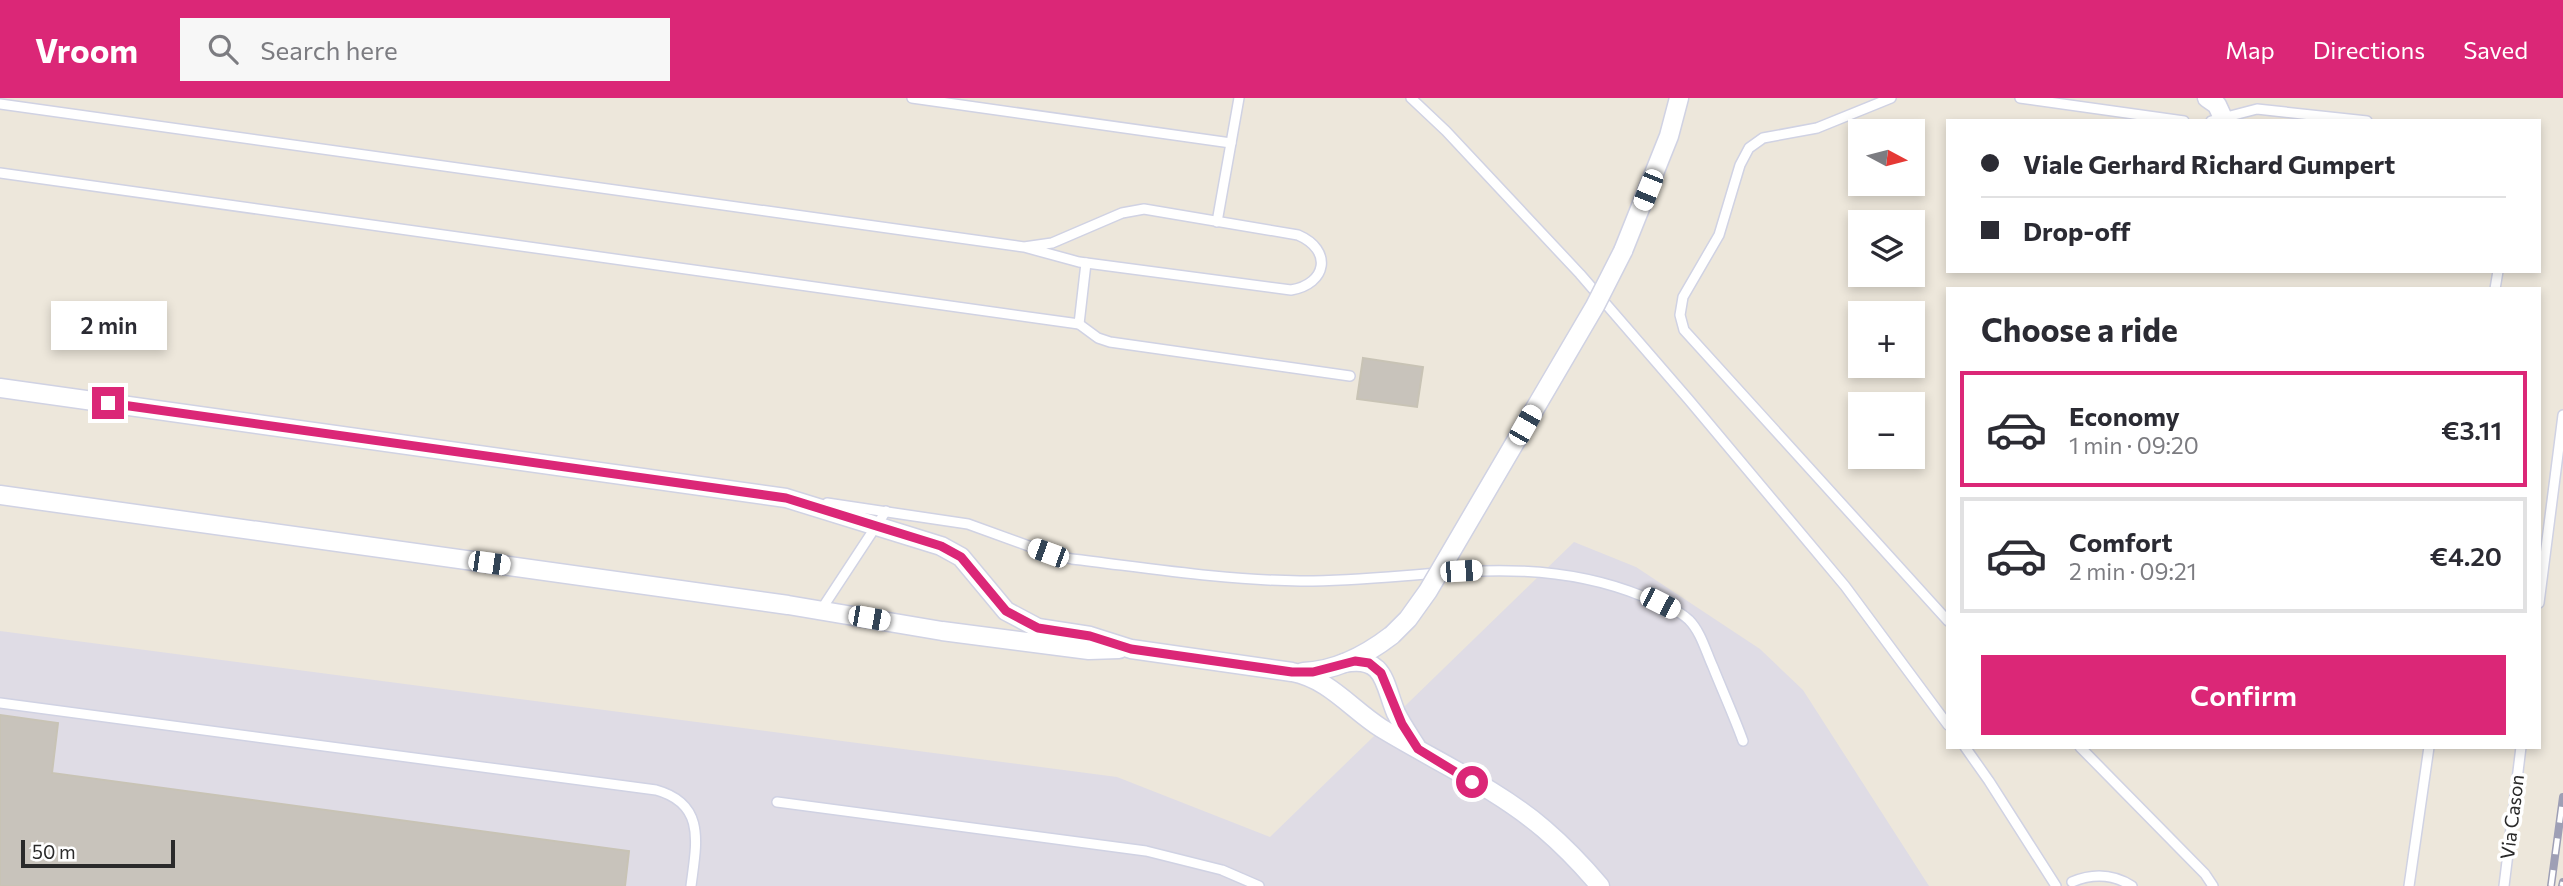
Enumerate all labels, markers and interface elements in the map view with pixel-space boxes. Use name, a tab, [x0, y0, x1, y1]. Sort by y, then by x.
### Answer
search box	[180, 18, 670, 81]
text: Vroom	[35, 29, 138, 70]
icon: search	[204, 30, 242, 68]
text: Search here	[260, 34, 398, 65]
text: Map	[2225, 35, 2275, 64]
text: Directions	[2313, 35, 2425, 64]
text: Saved	[2463, 35, 2528, 64]
north arrow	[1848, 119, 1925, 196]
map controls	[1848, 119, 1925, 469]
text: Viale Gerhard Richard Gumpert	[2023, 148, 2395, 179]
car	[1631, 167, 1666, 213]
button: layers	[1848, 210, 1925, 287]
text: Drop-off	[2023, 215, 2130, 246]
button: +	[1848, 301, 1925, 378]
callout: 2 min	[50, 302, 166, 350]
text: Choose a ride	[1981, 309, 2178, 349]
text: 2 min	[81, 311, 137, 339]
route end	[92, 387, 124, 419]
button: −	[1848, 392, 1925, 469]
icon: car	[1985, 398, 2048, 461]
text: Economy	[2069, 400, 2180, 431]
car	[1506, 402, 1545, 448]
text: €3.11	[2441, 414, 2502, 445]
text: 1 min · 09:20	[2069, 431, 2199, 459]
icon: car	[1985, 524, 2048, 587]
text: Comfort	[2069, 526, 2172, 557]
car	[1025, 536, 1072, 570]
text: €4.20	[2430, 540, 2502, 571]
car	[467, 550, 512, 576]
text: 2 min · 09:21	[2069, 557, 2197, 585]
car	[1440, 559, 1483, 583]
car	[1637, 584, 1684, 622]
car	[847, 604, 892, 632]
button: Confirm	[1981, 655, 2506, 735]
route start	[1456, 766, 1488, 798]
street label: Via Cason	[2495, 773, 2528, 861]
scale bar	[21, 837, 175, 869]
text: 50 m	[32, 840, 76, 863]

